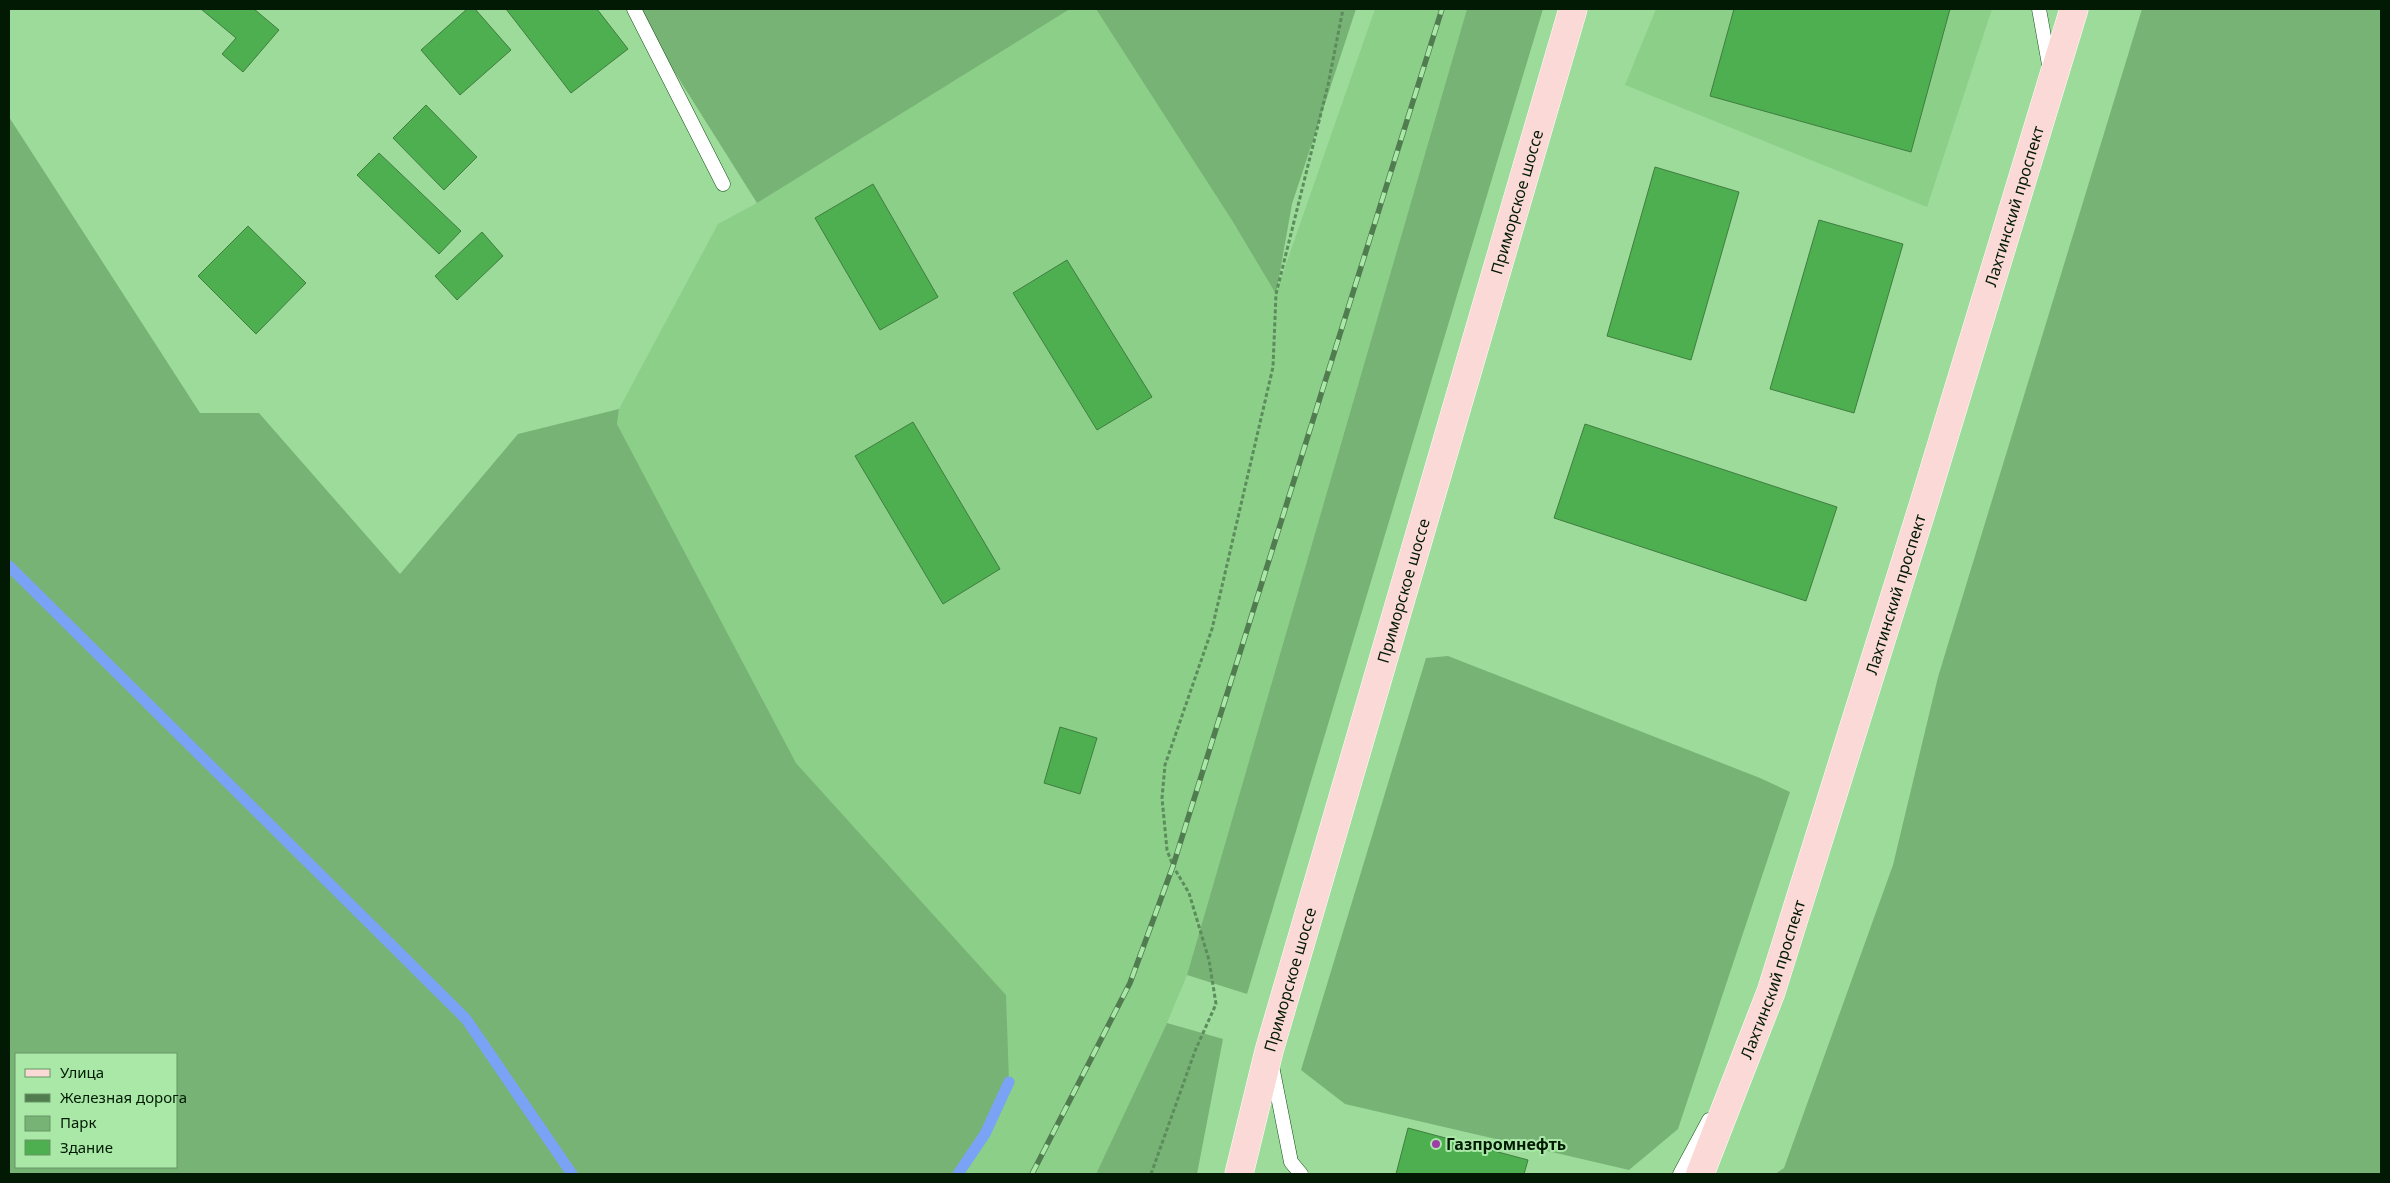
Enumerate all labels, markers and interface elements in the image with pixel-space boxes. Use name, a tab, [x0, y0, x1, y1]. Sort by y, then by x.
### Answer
street label: Лахтинский проспект	[1979, 123, 2049, 289]
street label: Приморское шоссе	[1485, 127, 1548, 277]
street label: Лахтинский проспект	[1860, 511, 1931, 677]
street label: Приморское шоссе	[1372, 516, 1435, 666]
street label: Лахтинский проспект	[1735, 896, 1810, 1062]
street label: Приморское шоссе	[1258, 904, 1321, 1055]
legend	[15, 1053, 178, 1168]
text: Улица	[60, 1062, 104, 1082]
text: Железная дорога	[60, 1087, 187, 1107]
text: Парк	[60, 1112, 96, 1132]
place label: Газпромнефть	[1446, 1133, 1566, 1155]
text: Здание	[60, 1137, 113, 1157]
marker: Газпромнефть	[1430, 1138, 1442, 1150]

